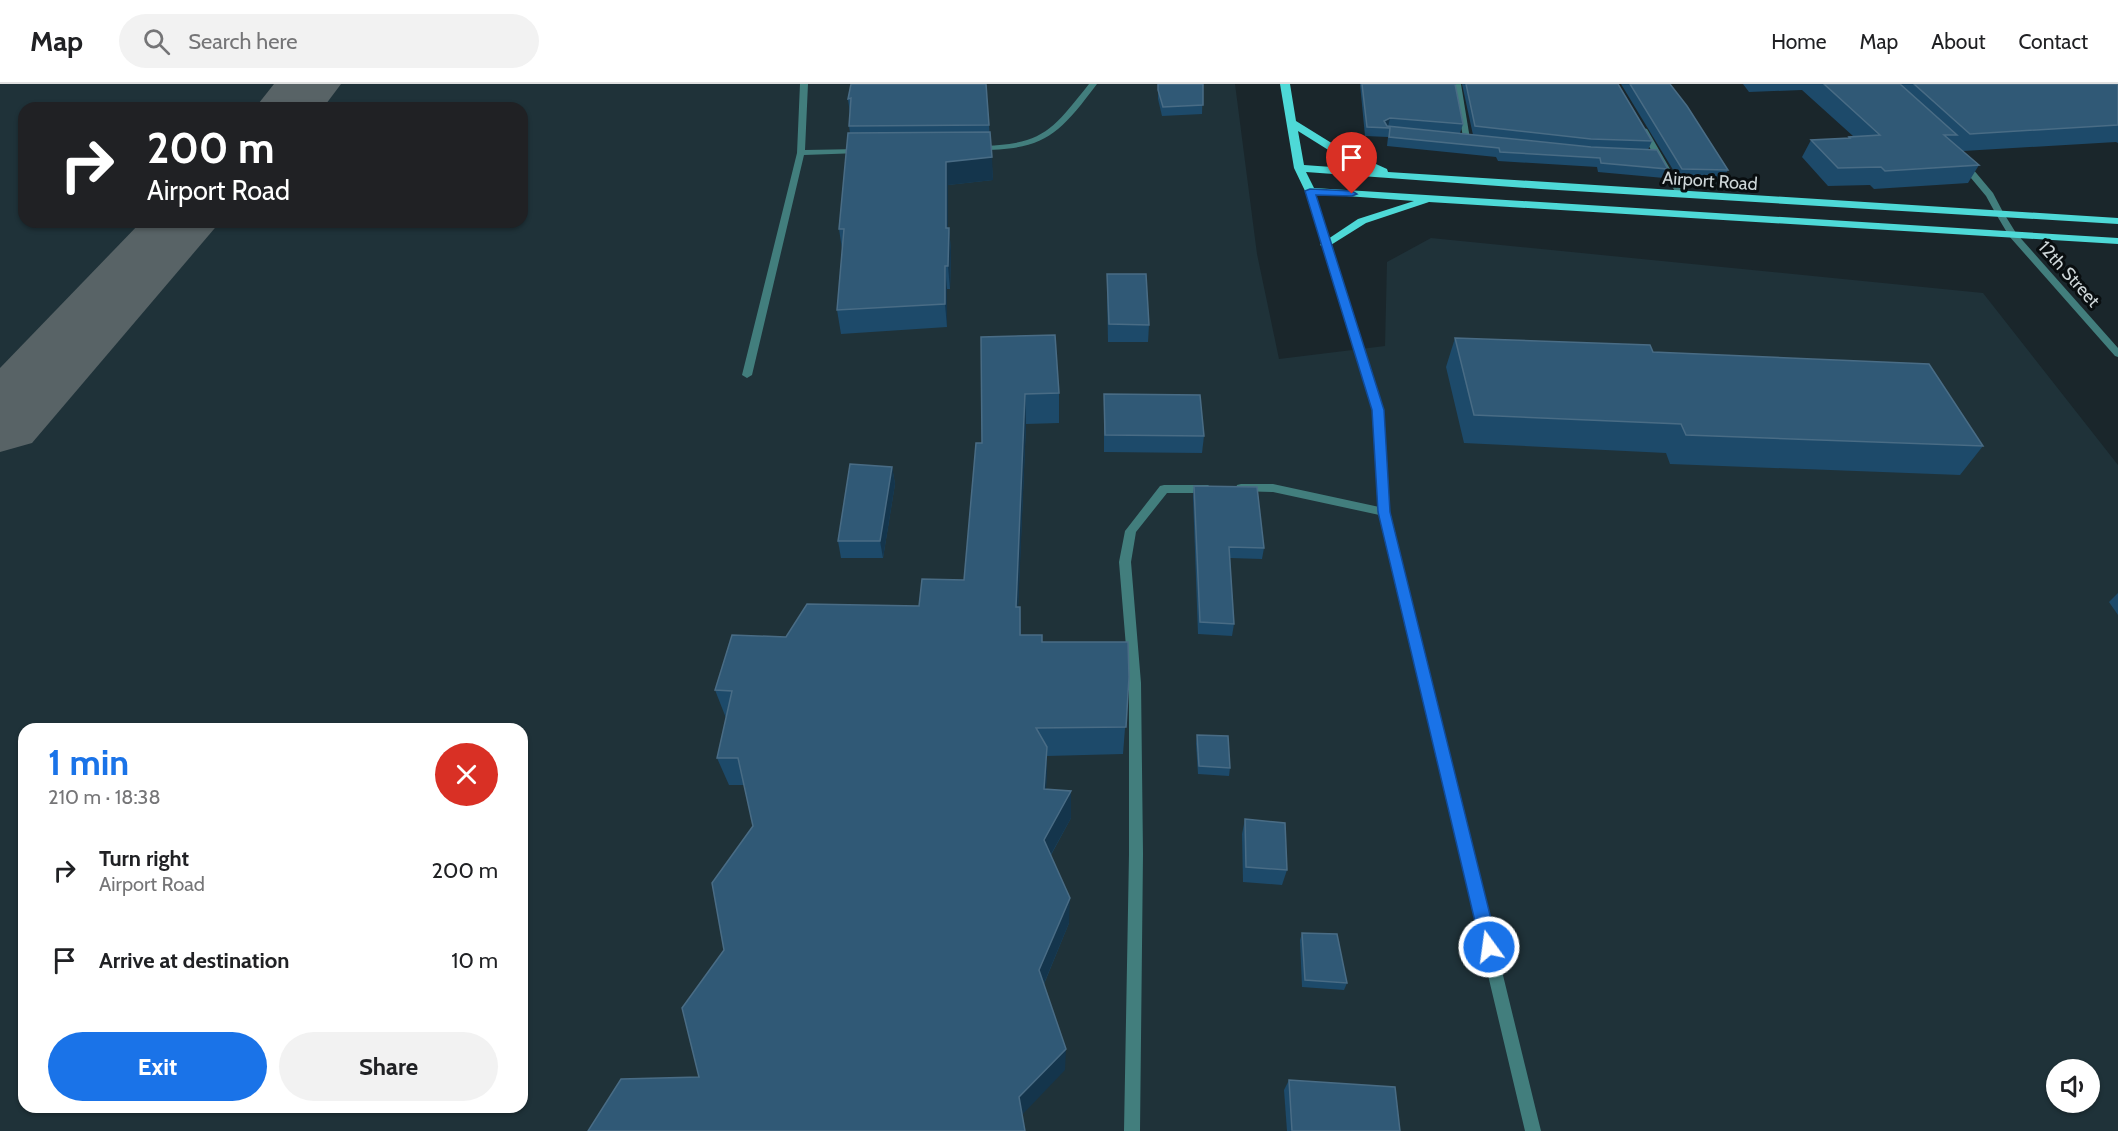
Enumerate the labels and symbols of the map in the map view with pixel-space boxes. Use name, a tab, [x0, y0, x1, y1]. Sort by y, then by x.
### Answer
pin	[1326, 132, 1377, 194]
street label: Airport Road	[1662, 167, 1758, 195]
street label: 12th Street	[2034, 236, 2104, 312]
position arrow	[1457, 915, 1521, 979]

